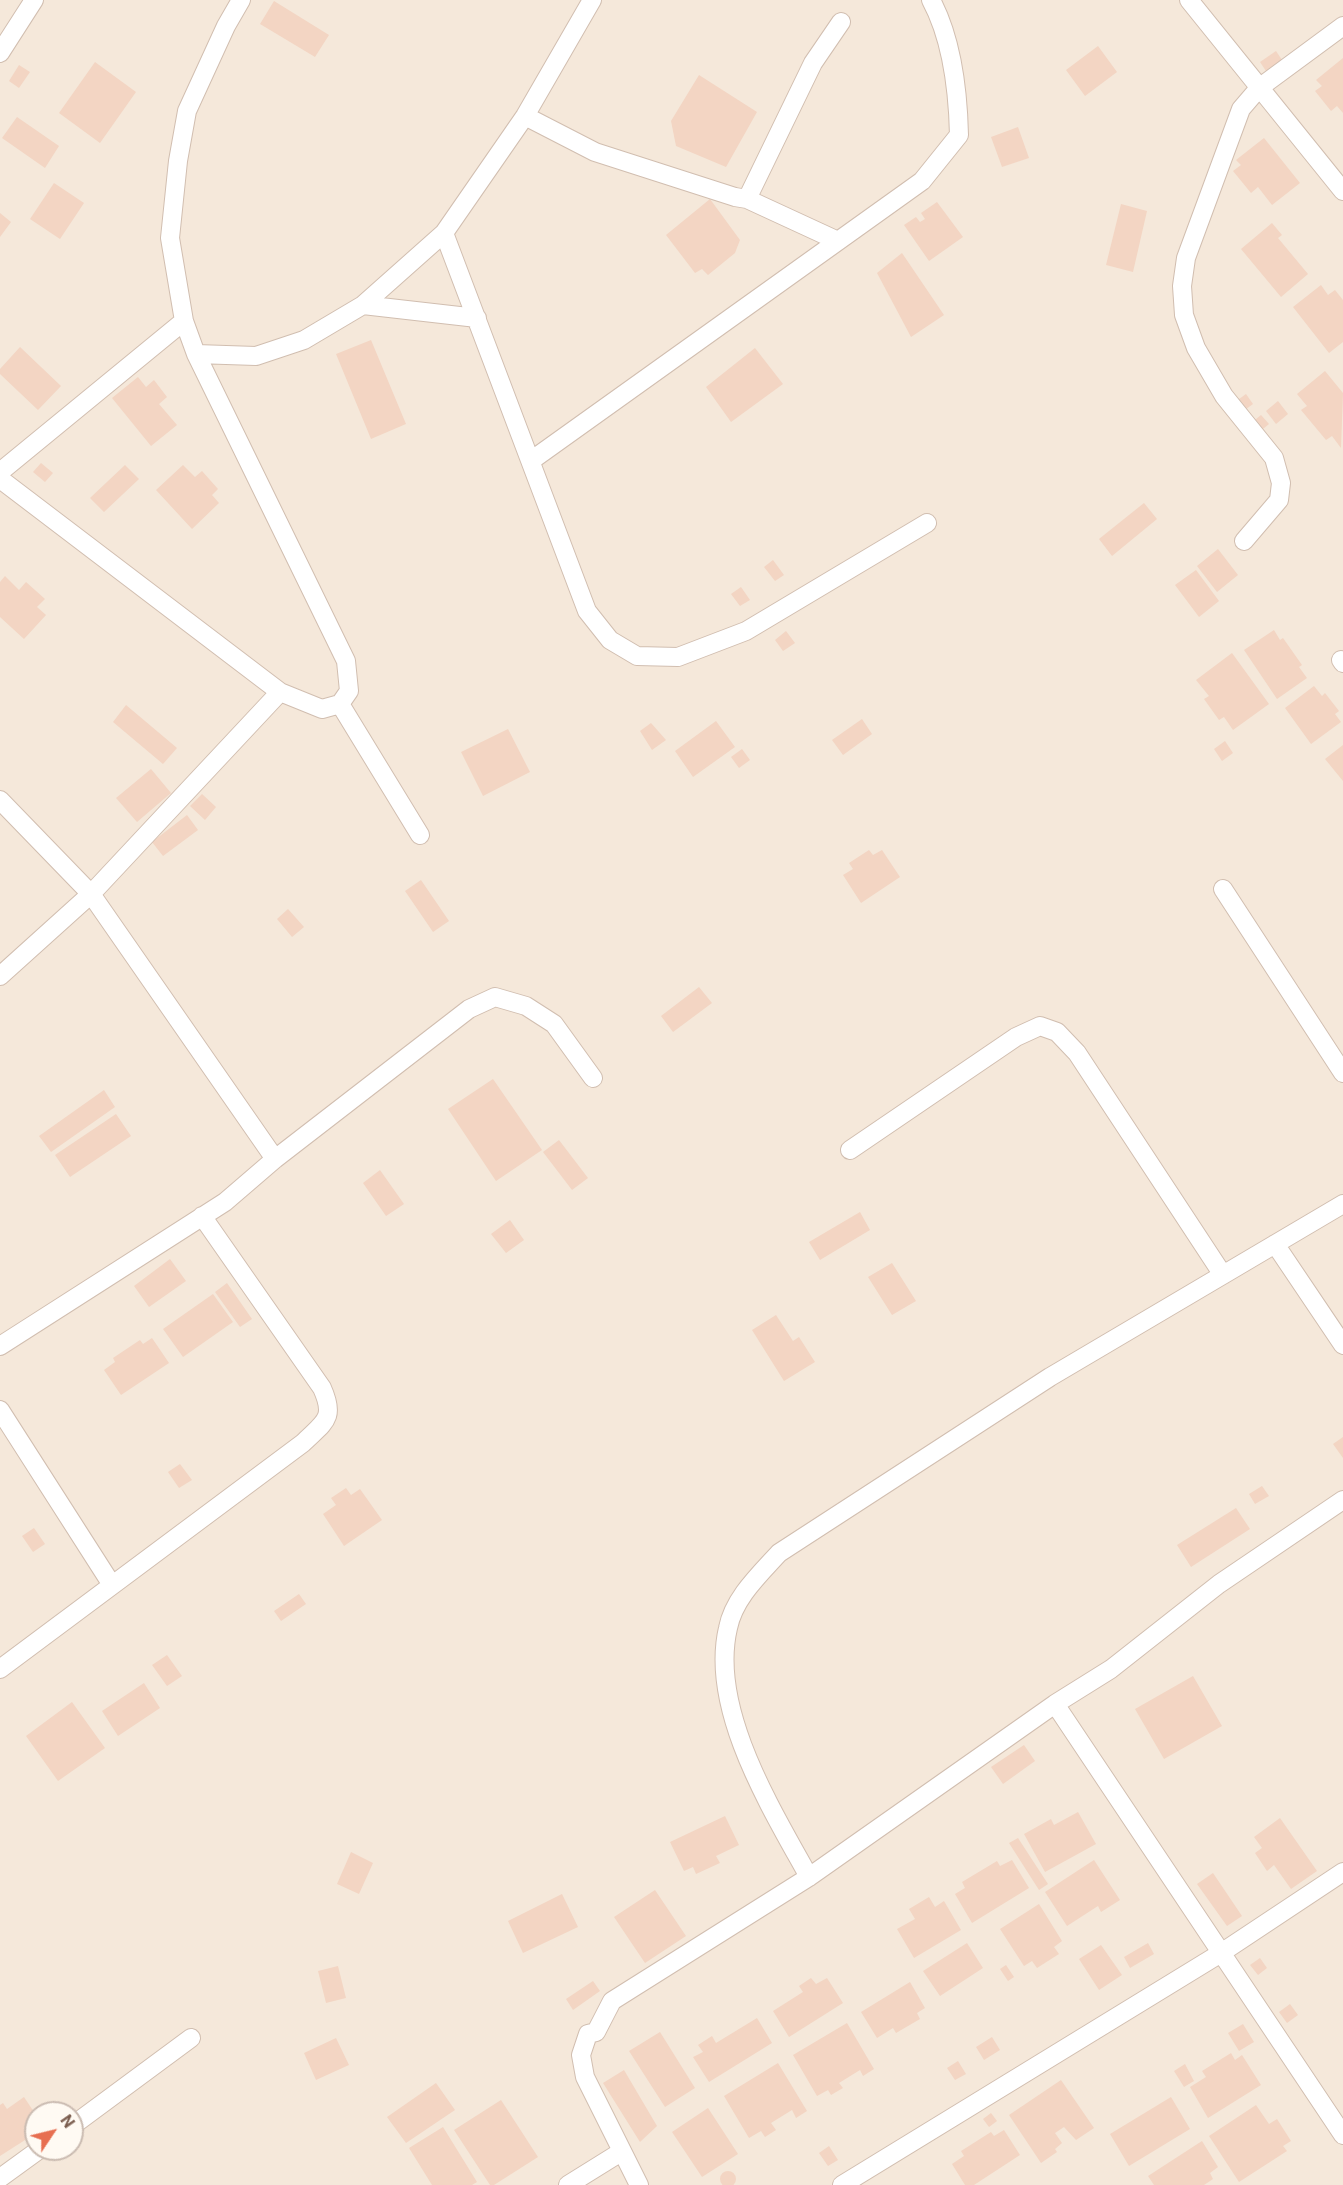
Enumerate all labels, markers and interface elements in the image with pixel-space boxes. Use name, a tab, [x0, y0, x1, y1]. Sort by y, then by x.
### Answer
north arrow	[24, 2101, 84, 2161]
text: N	[56, 2111, 79, 2132]

